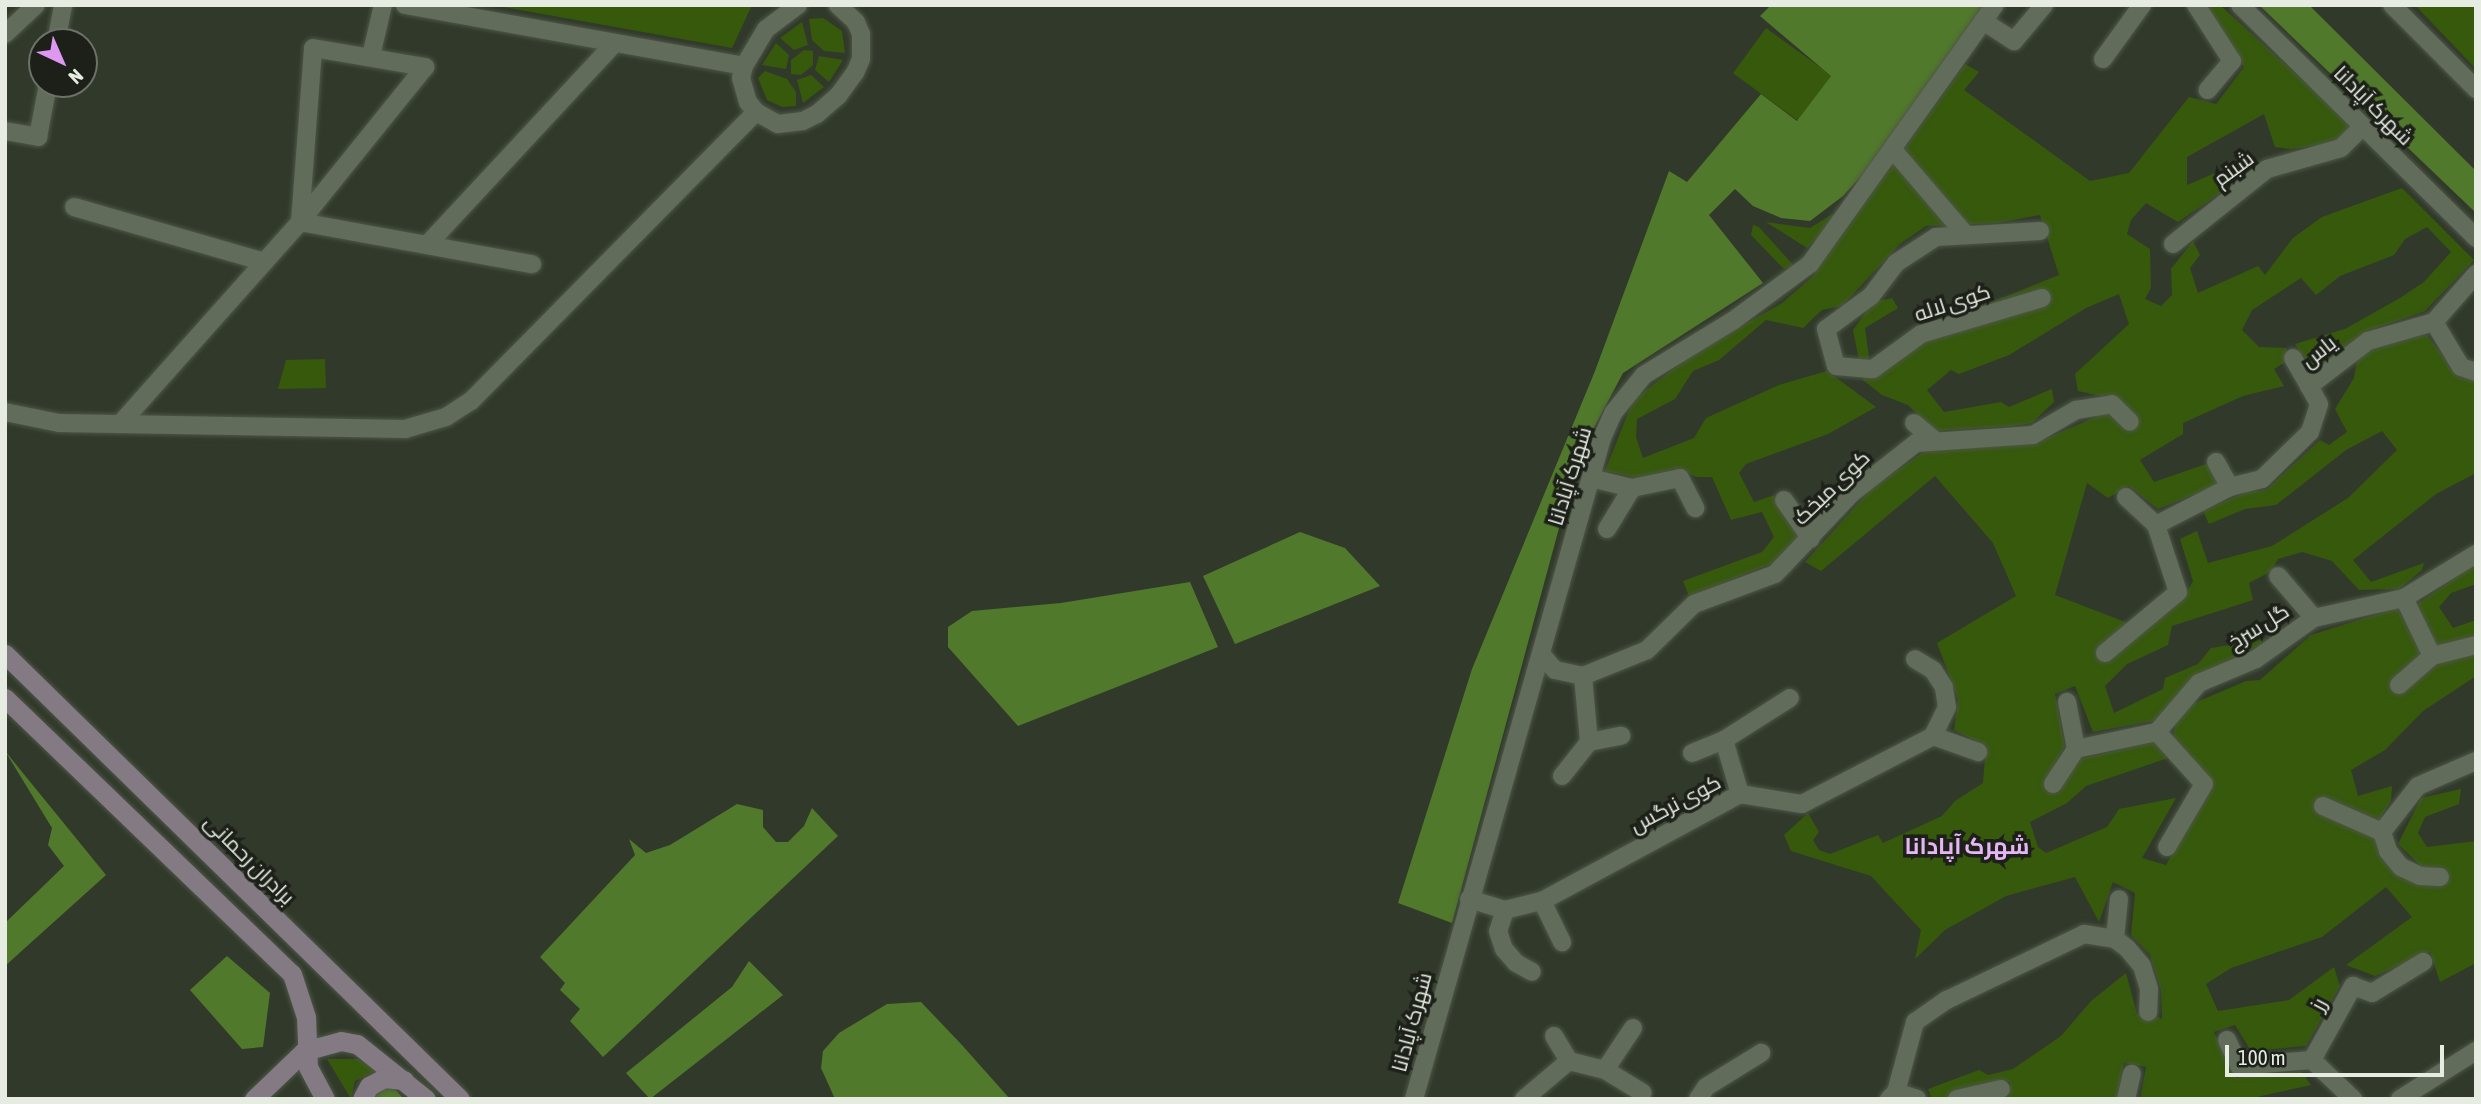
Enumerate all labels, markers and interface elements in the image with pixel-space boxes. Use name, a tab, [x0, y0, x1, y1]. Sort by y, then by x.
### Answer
north arrow	[28, 28, 98, 98]
street label: شهرک آپادانا	[2329, 60, 2419, 150]
text: N	[65, 65, 88, 88]
street label: شبنم	[2208, 145, 2258, 191]
street label: کوی لاله	[1911, 278, 1993, 326]
street label: یاس	[2296, 330, 2340, 372]
street label: شهرک آپادانا	[1542, 424, 1596, 528]
street label: کوی میخک	[1788, 444, 1874, 530]
street label: گل سرخ	[2223, 598, 2293, 654]
street label: کوی نرگس	[1625, 769, 1725, 837]
street label: برادران رحمانی	[200, 809, 300, 909]
district label: شهرک آپادانا	[1905, 832, 2029, 860]
street label: شهرک آپادانا	[1386, 970, 1436, 1074]
street label: رز	[2304, 993, 2332, 1015]
scale bar	[2229, 1030, 2448, 1074]
text: 100 m	[2238, 1045, 2286, 1069]

